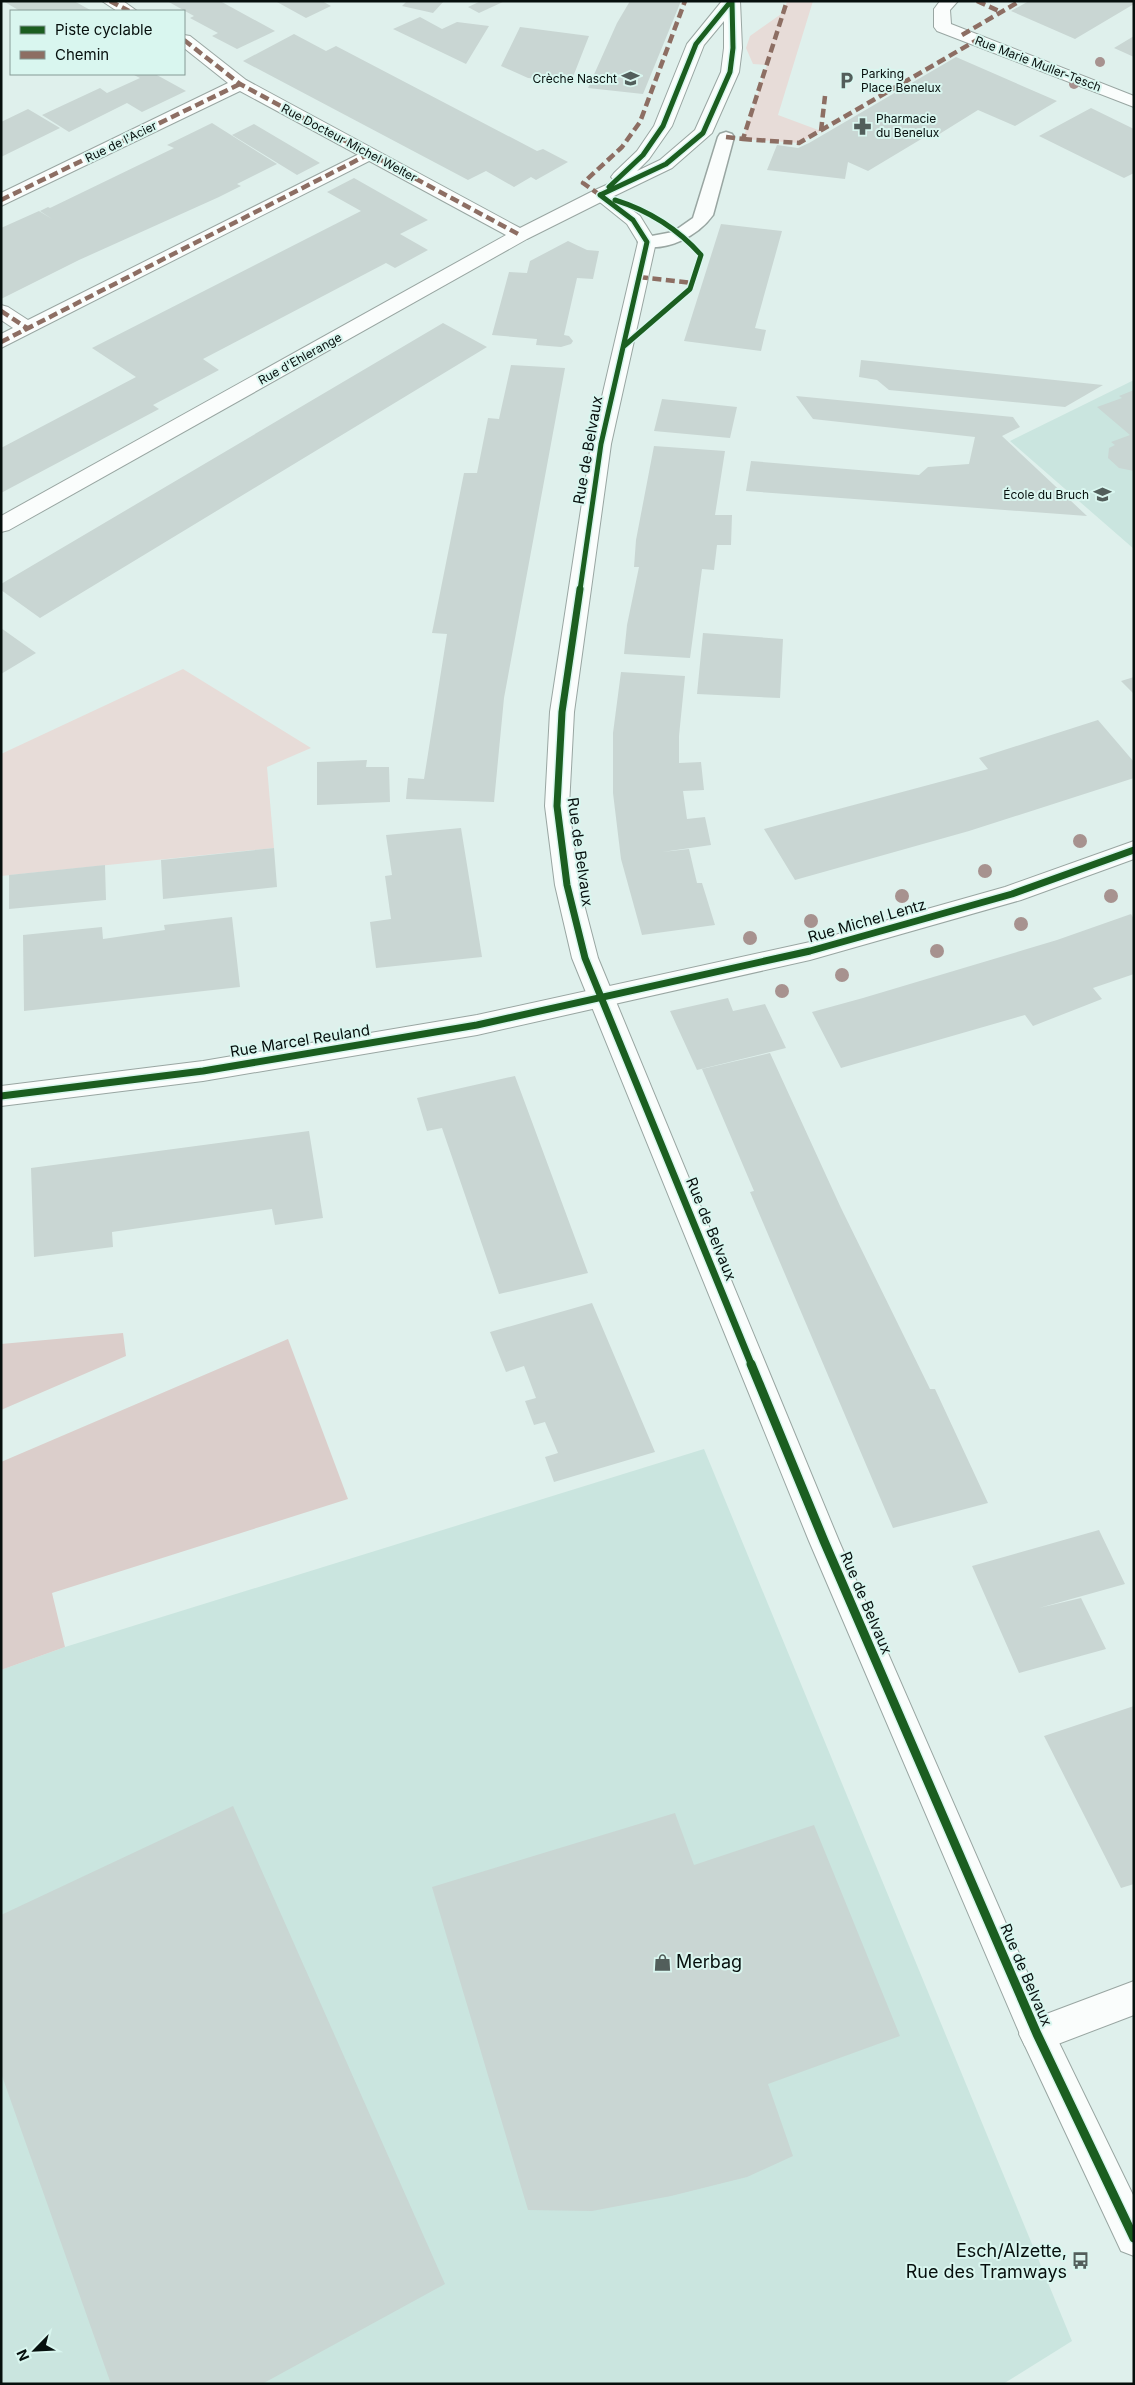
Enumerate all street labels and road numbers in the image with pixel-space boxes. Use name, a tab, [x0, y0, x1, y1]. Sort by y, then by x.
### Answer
street label: Rue Marie Muller-Tesch	[973, 32, 1104, 95]
street label: Rue Docteur Michel Welter	[279, 100, 420, 185]
street label: Rue de l'Acier	[82, 118, 160, 165]
street label: Rue d'Ehlerange	[255, 329, 344, 388]
street label: Rue de Belvaux	[569, 394, 606, 506]
street label: Rue de Belvaux	[563, 796, 598, 908]
street label: Rue Michel Lentz	[806, 895, 928, 946]
street label: Rue Marcel Reuland	[229, 1020, 371, 1061]
street label: Rue de Belvaux	[682, 1174, 741, 1283]
street label: Rue de Belvaux	[836, 1549, 897, 1657]
street label: Rue de Belvaux	[996, 1921, 1057, 2029]

